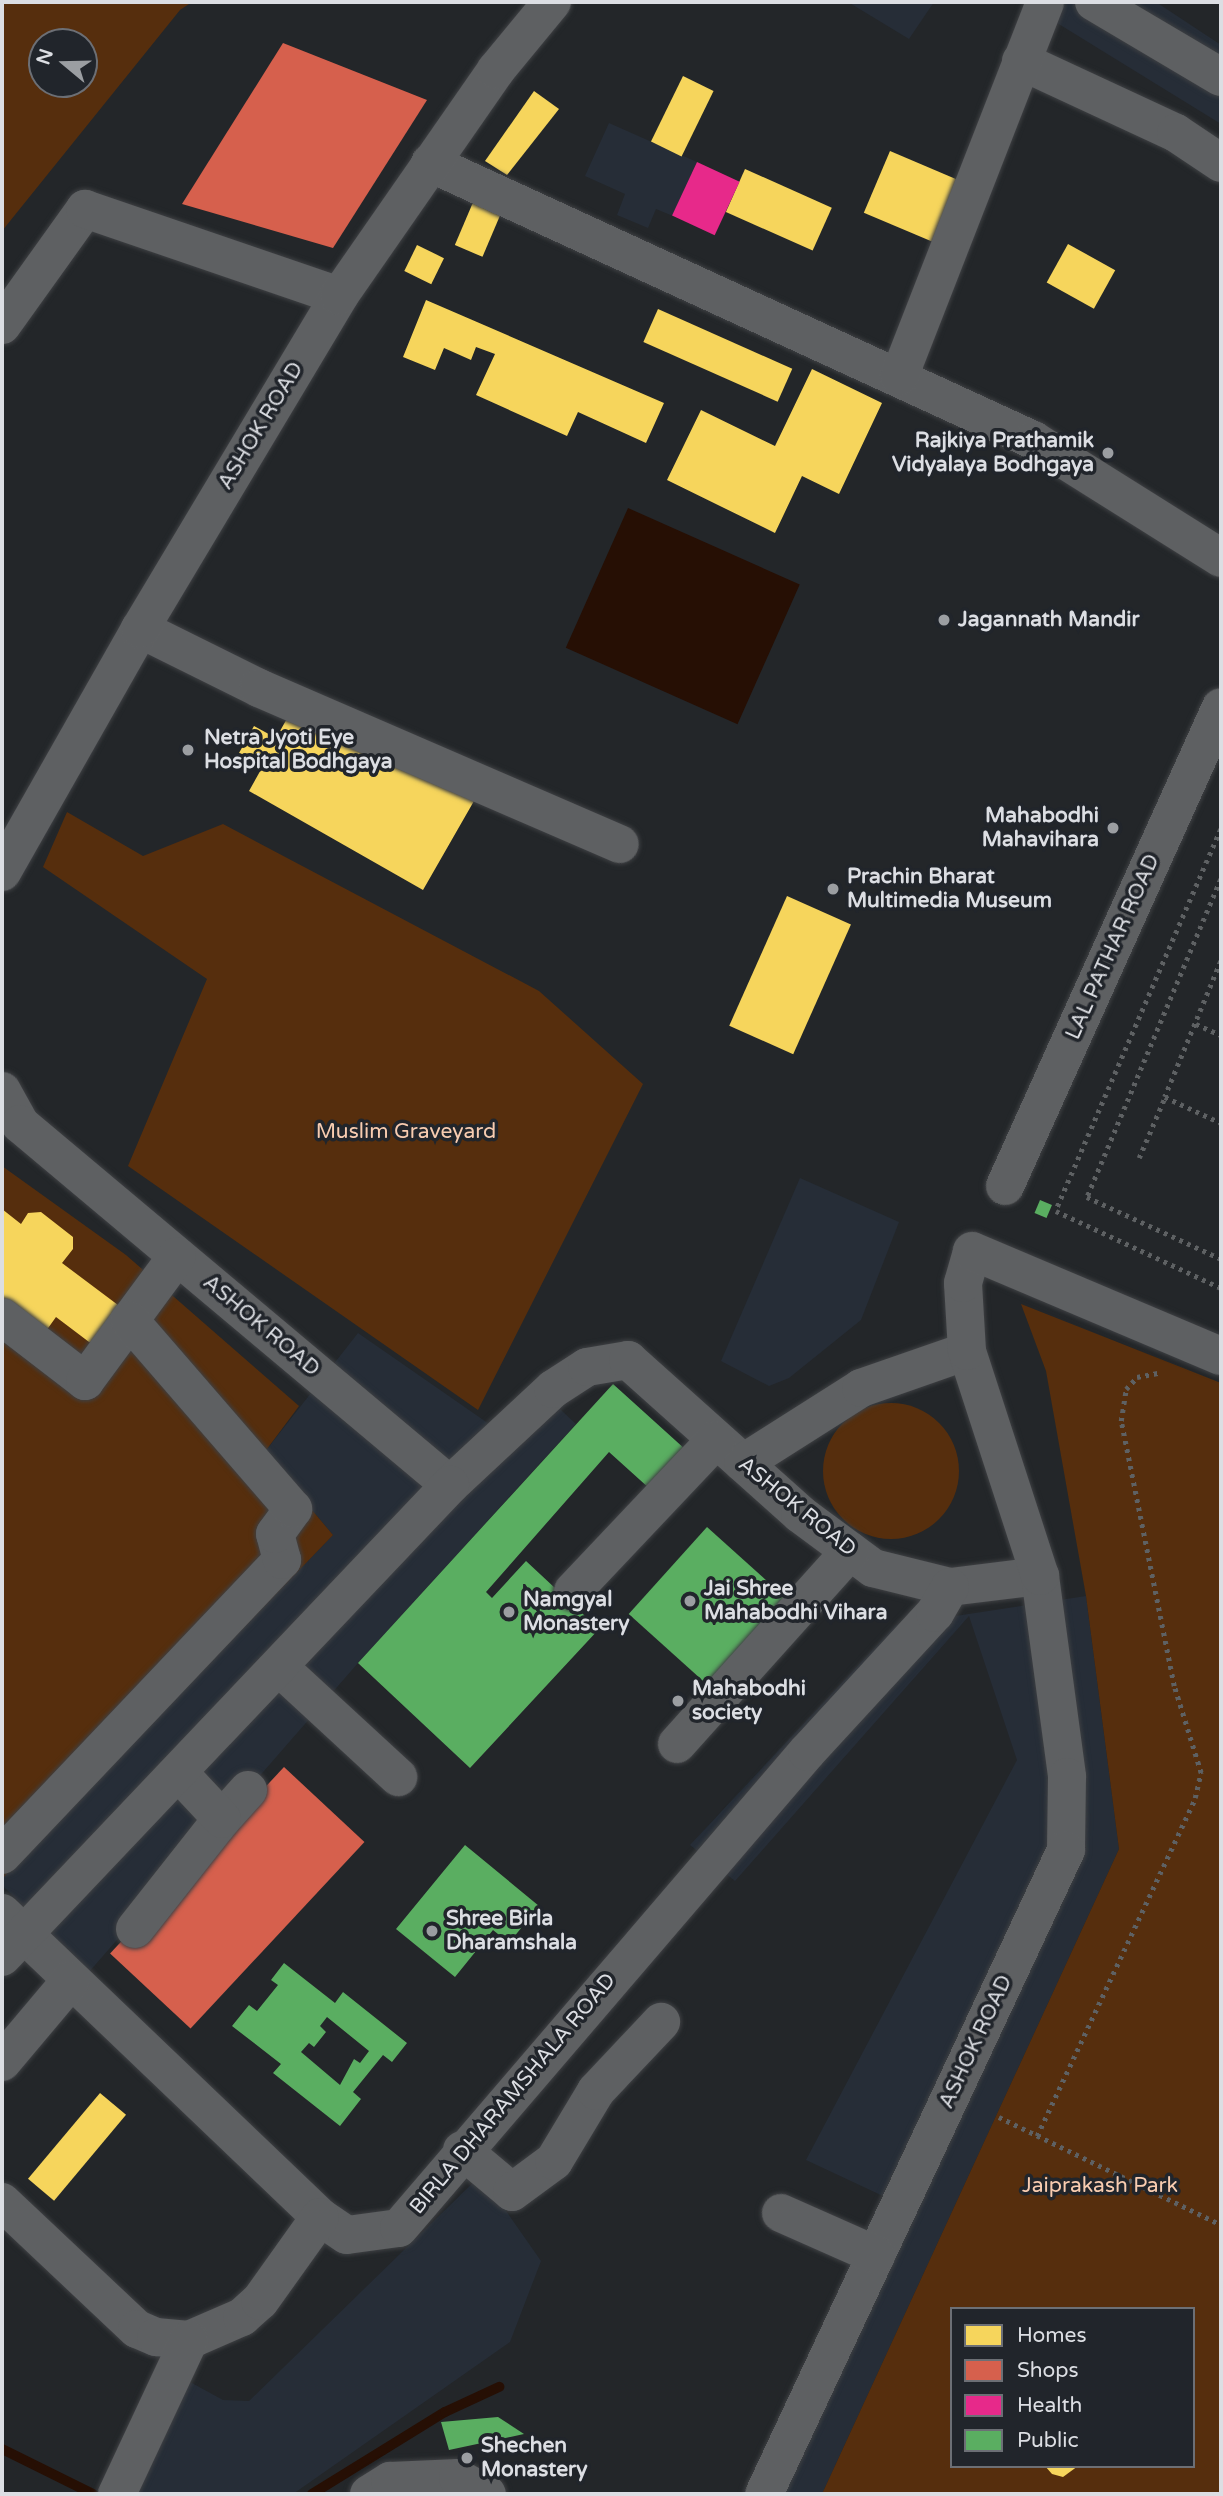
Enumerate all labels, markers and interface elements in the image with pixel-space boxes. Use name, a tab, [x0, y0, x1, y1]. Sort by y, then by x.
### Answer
north arrow	[28, 28, 98, 98]
text: N	[32, 46, 58, 68]
street label: ASHOK ROAD	[213, 358, 309, 494]
place label: Rajkiya Prathamik Vidyalaya Bodhgaya	[892, 428, 1094, 478]
marker: Rajkiya Prathamik Vidyalaya Bodhgaya	[1100, 445, 1116, 461]
place label: Jagannath Mandir	[958, 607, 1139, 633]
marker: Jagannath Mandir	[936, 612, 952, 628]
place label: Netra Jyoti Eye Hospital Bodhgaya	[204, 725, 392, 775]
marker: Netra Jyoti Eye Hospital Bodhgaya	[178, 740, 198, 760]
place label: Mahabodhi Mahavihara	[982, 803, 1099, 853]
marker: Mahabodhi Mahavihara	[1105, 820, 1121, 836]
street label: LAL PATHAR ROAD	[1061, 850, 1165, 1044]
place label: Prachin Bharat Multimedia Museum	[847, 864, 1052, 914]
marker: Prachin Bharat Multimedia Museum	[825, 881, 841, 897]
park label: Muslim Graveyard	[316, 1119, 496, 1145]
street label: ASHOK ROAD	[198, 1270, 324, 1382]
street label: ASHOK ROAD	[733, 1452, 861, 1562]
place label: Jai Shree Mahabodhi Vihara	[704, 1576, 887, 1626]
place label: Namgyal Monastery	[523, 1587, 629, 1637]
marker: Jai Shree Mahabodhi Vihara	[682, 1593, 698, 1609]
marker: Namgyal Monastery	[501, 1604, 517, 1620]
place label: Mahabodhi society	[692, 1676, 806, 1726]
marker: Mahabodhi society	[670, 1693, 686, 1709]
place label: Shree Birla Dharamshala	[446, 1906, 577, 1956]
marker: Shree Birla Dharamshala	[424, 1923, 440, 1939]
street label: BIRLA DHARAMSHALA ROAD	[405, 1968, 621, 2220]
street label: ASHOK ROAD	[934, 1971, 1018, 2113]
park label: Jaiprakash Park	[1022, 2173, 1178, 2199]
legend	[950, 2307, 1195, 2468]
text: Homes	[1017, 2323, 1087, 2348]
text: Shops	[1017, 2358, 1079, 2383]
text: Health	[1017, 2393, 1082, 2418]
text: Public	[1017, 2428, 1079, 2453]
place label: Shechen Monastery	[481, 2433, 587, 2483]
marker: Shechen Monastery	[459, 2450, 475, 2466]

